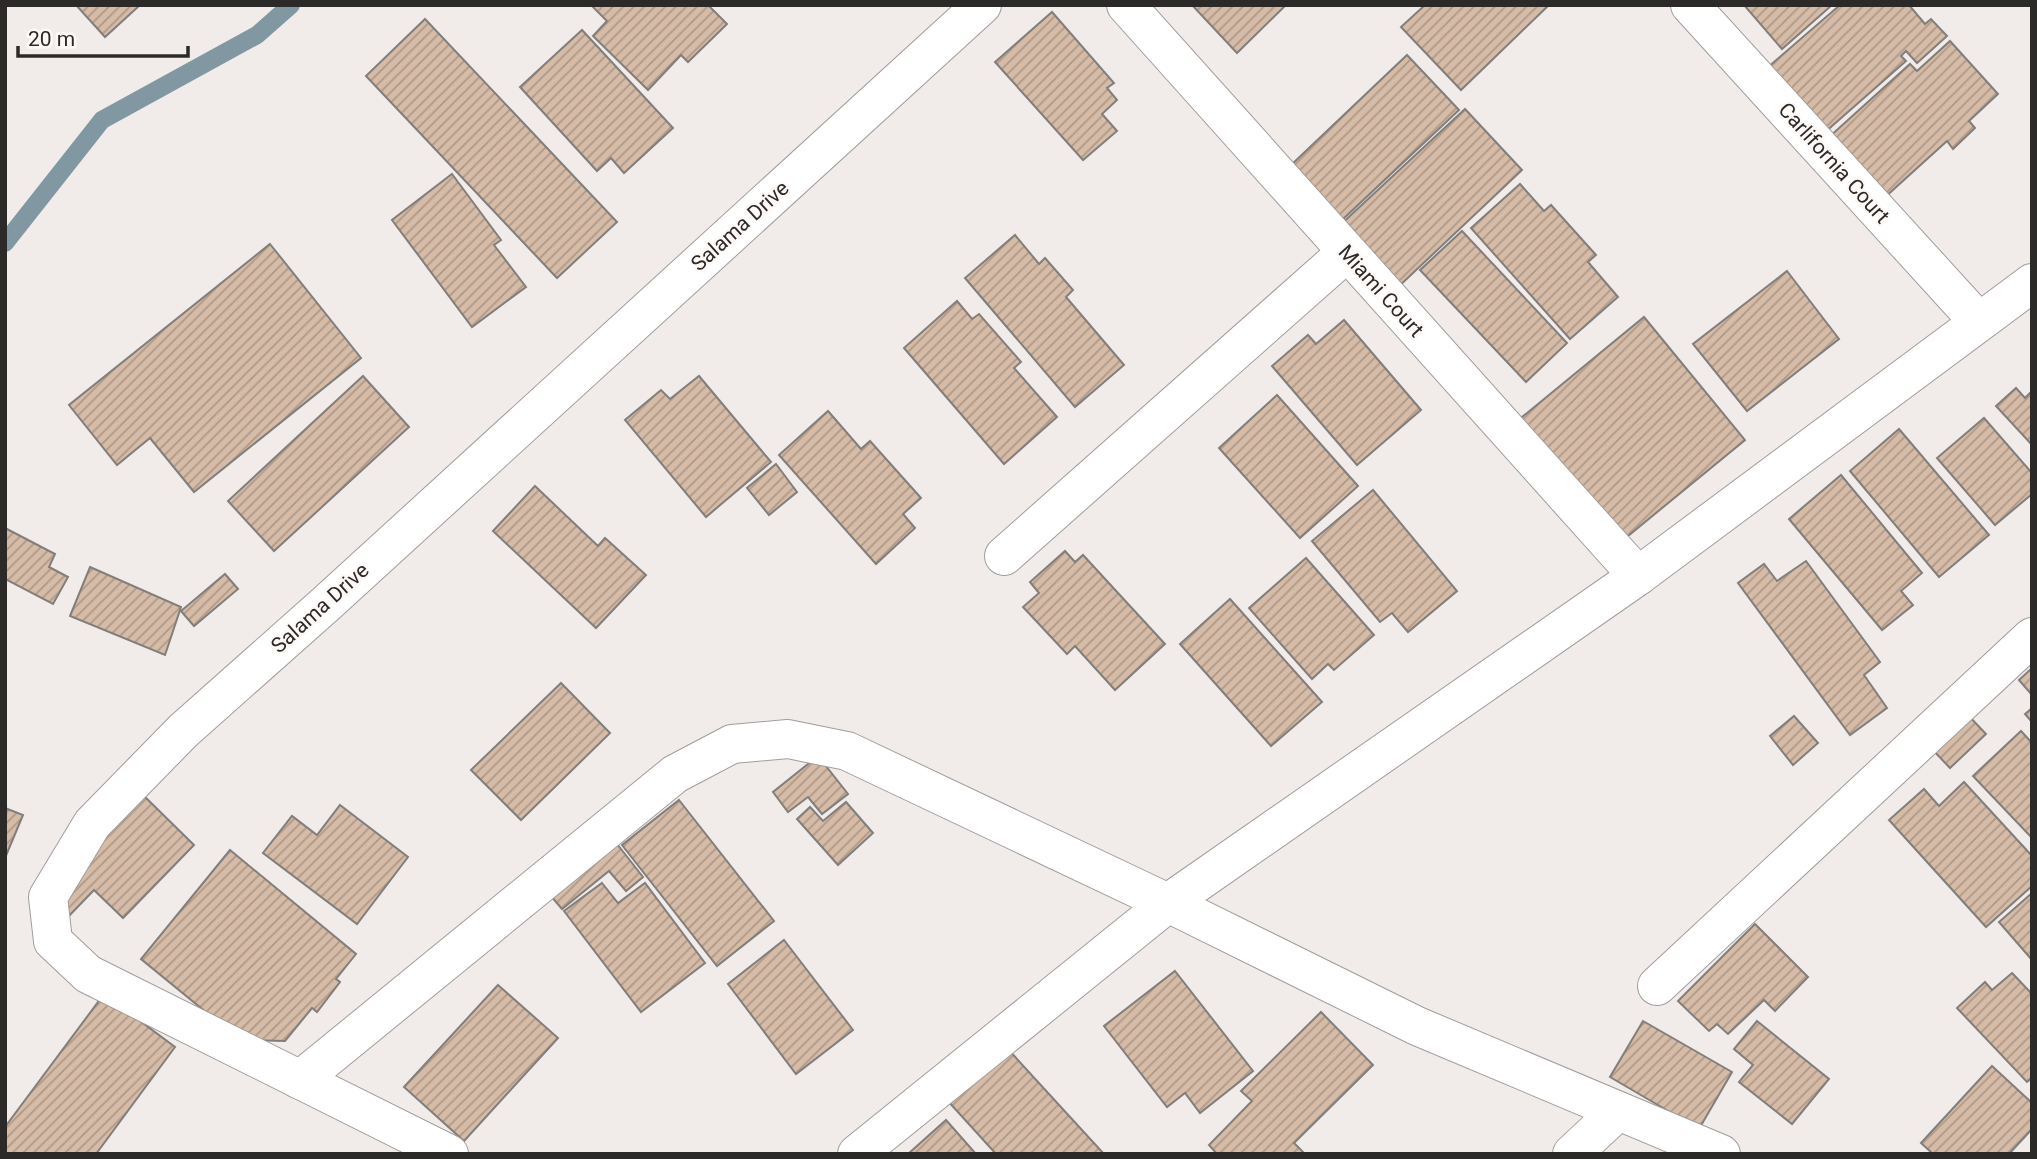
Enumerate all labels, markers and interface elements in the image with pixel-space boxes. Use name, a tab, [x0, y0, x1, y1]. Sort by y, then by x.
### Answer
scale bar	[18, 14, 187, 58]
text: 20 m	[28, 27, 75, 51]
street label: Carlifornia Court	[1774, 98, 1894, 228]
street label: Salama Drive	[686, 176, 794, 276]
street label: Miami Court	[1333, 240, 1429, 342]
street label: Salama Drive	[266, 558, 374, 658]

